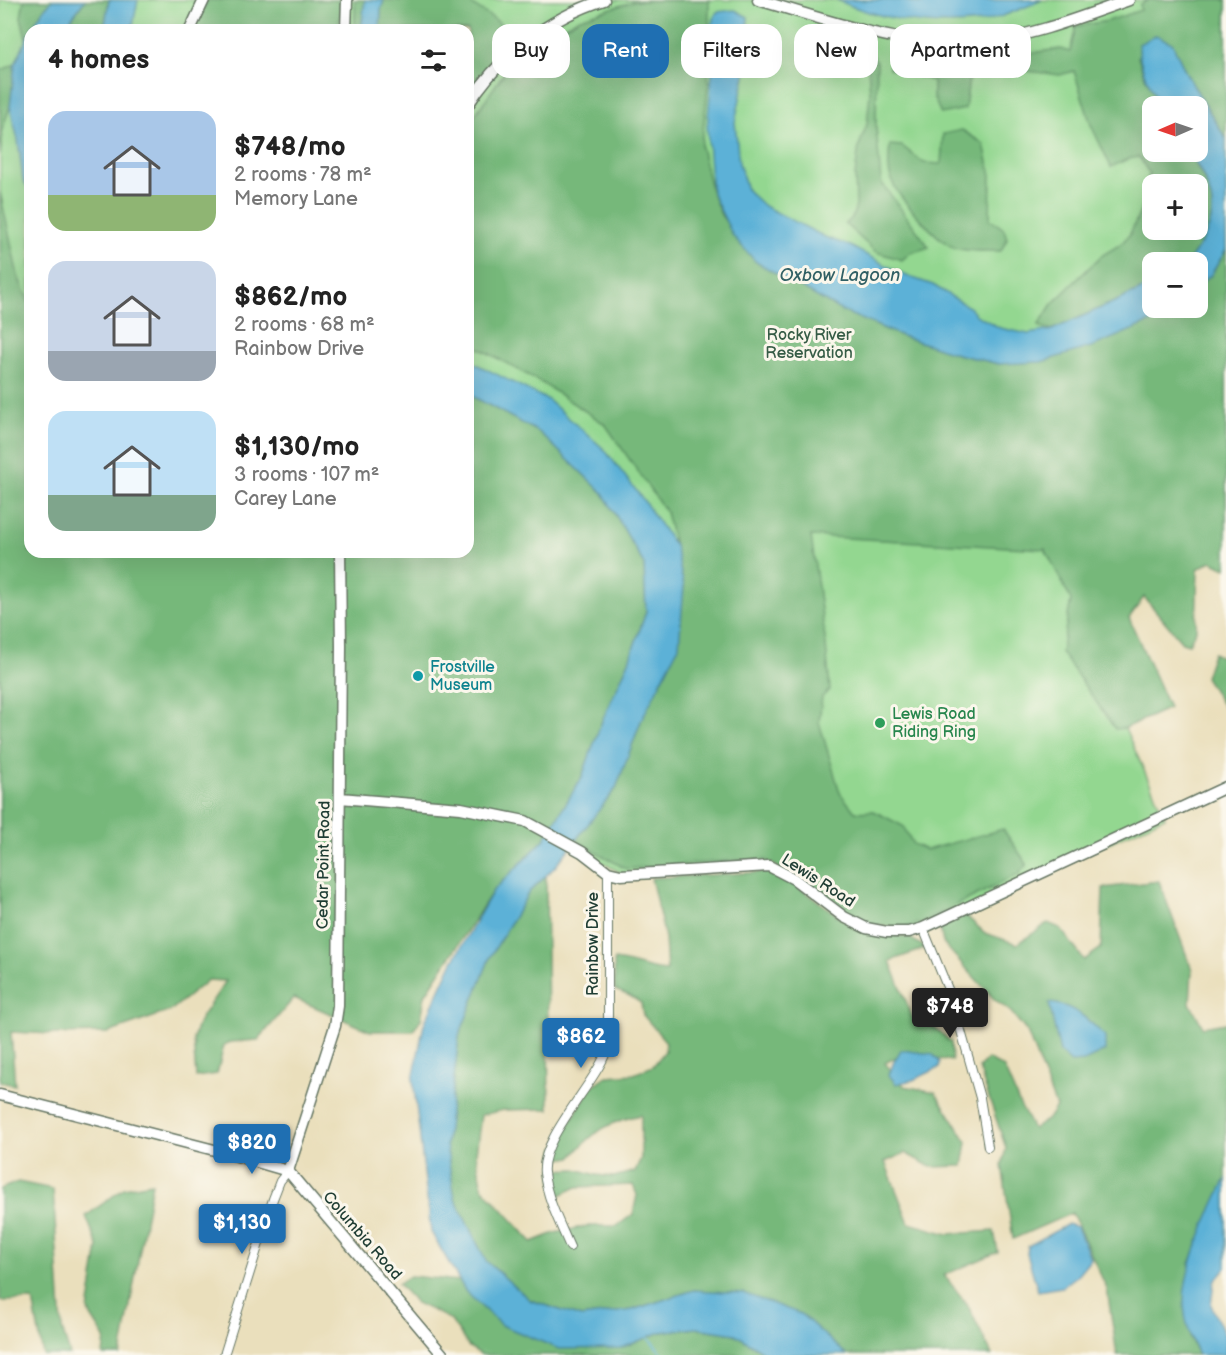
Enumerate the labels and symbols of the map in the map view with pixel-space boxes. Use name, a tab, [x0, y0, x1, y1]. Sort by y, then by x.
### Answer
north arrow	[1142, 96, 1208, 162]
water label: Oxbow Lagoon	[780, 265, 900, 286]
park label: Rocky River Reservation	[765, 326, 853, 363]
place label: Frostville Museum	[430, 658, 495, 695]
marker: Frostville Museum	[411, 669, 425, 683]
place label: Lewis Road Riding Ring	[892, 705, 976, 742]
marker: Lewis Road Riding Ring	[873, 716, 887, 730]
street label: Cedar Point Road	[313, 801, 335, 929]
street label: Lewis Road	[778, 850, 858, 912]
street label: Rainbow Drive	[584, 891, 603, 996]
pin: $748	[914, 988, 986, 1039]
pin: $862	[545, 1018, 617, 1069]
pin: $820	[216, 1124, 288, 1175]
street label: Columbia Road	[318, 1188, 406, 1284]
pin: $1,130	[193, 1204, 291, 1255]

